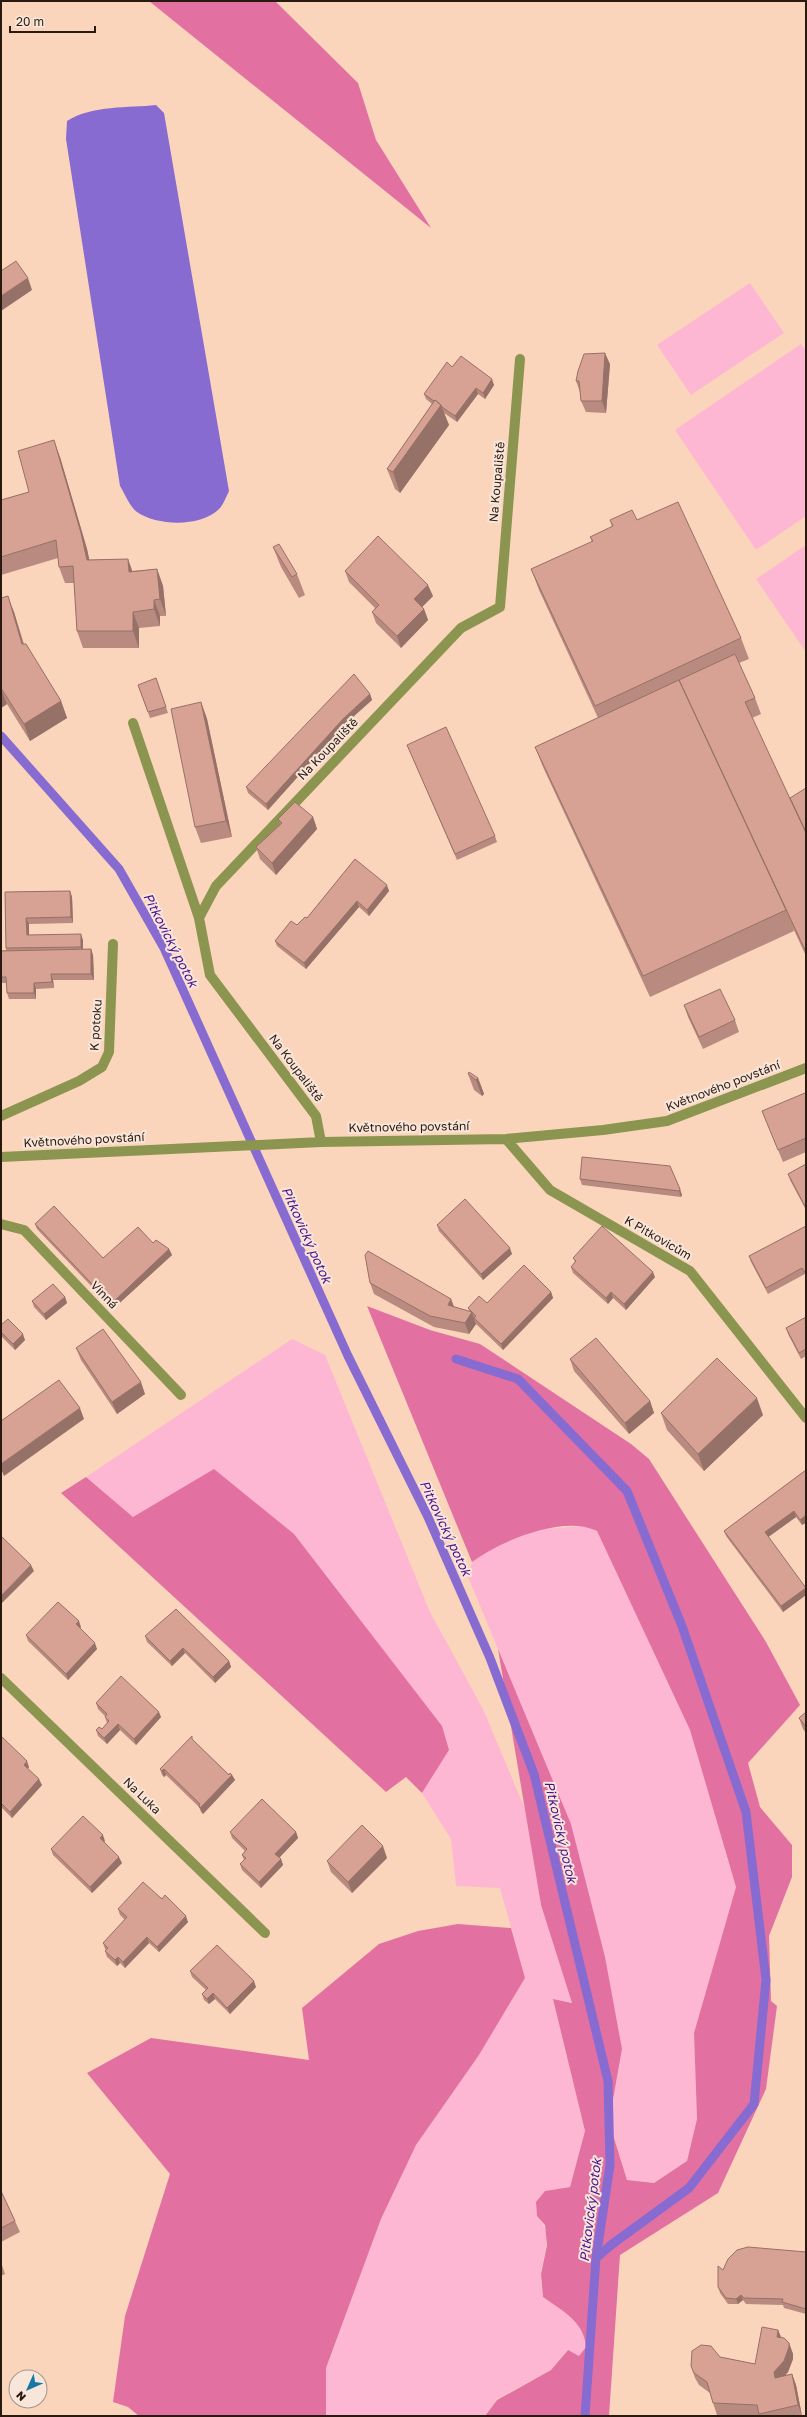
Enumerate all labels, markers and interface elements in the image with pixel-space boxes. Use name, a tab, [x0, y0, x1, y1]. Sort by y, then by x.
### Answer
scale bar	[10, 8, 95, 34]
text: 20 m	[16, 14, 44, 29]
street label: Na Koupaliště	[486, 441, 507, 523]
street label: Na Koupaliště	[294, 714, 361, 783]
water label: Pitkovický potok	[140, 890, 202, 991]
street label: K potoku	[86, 999, 105, 1051]
street label: Na Koupaliště	[266, 1031, 327, 1104]
street label: Květnového povstání	[664, 1057, 783, 1114]
street label: Květnového povstání	[348, 1118, 470, 1135]
street label: Květnového povstání	[23, 1129, 146, 1150]
water label: Pitkovický potok	[279, 1184, 336, 1287]
street label: K Pitkovicům	[622, 1212, 694, 1263]
street label: Vinná	[88, 1278, 121, 1312]
water label: Pitkovický potok	[417, 1478, 476, 1580]
street label: Na Luka	[121, 1774, 164, 1817]
water label: Pitkovický potok	[542, 1780, 581, 1886]
water label: Pitkovický potok	[576, 2156, 604, 2263]
north arrow	[8, 2369, 48, 2409]
text: N	[13, 2389, 28, 2404]

